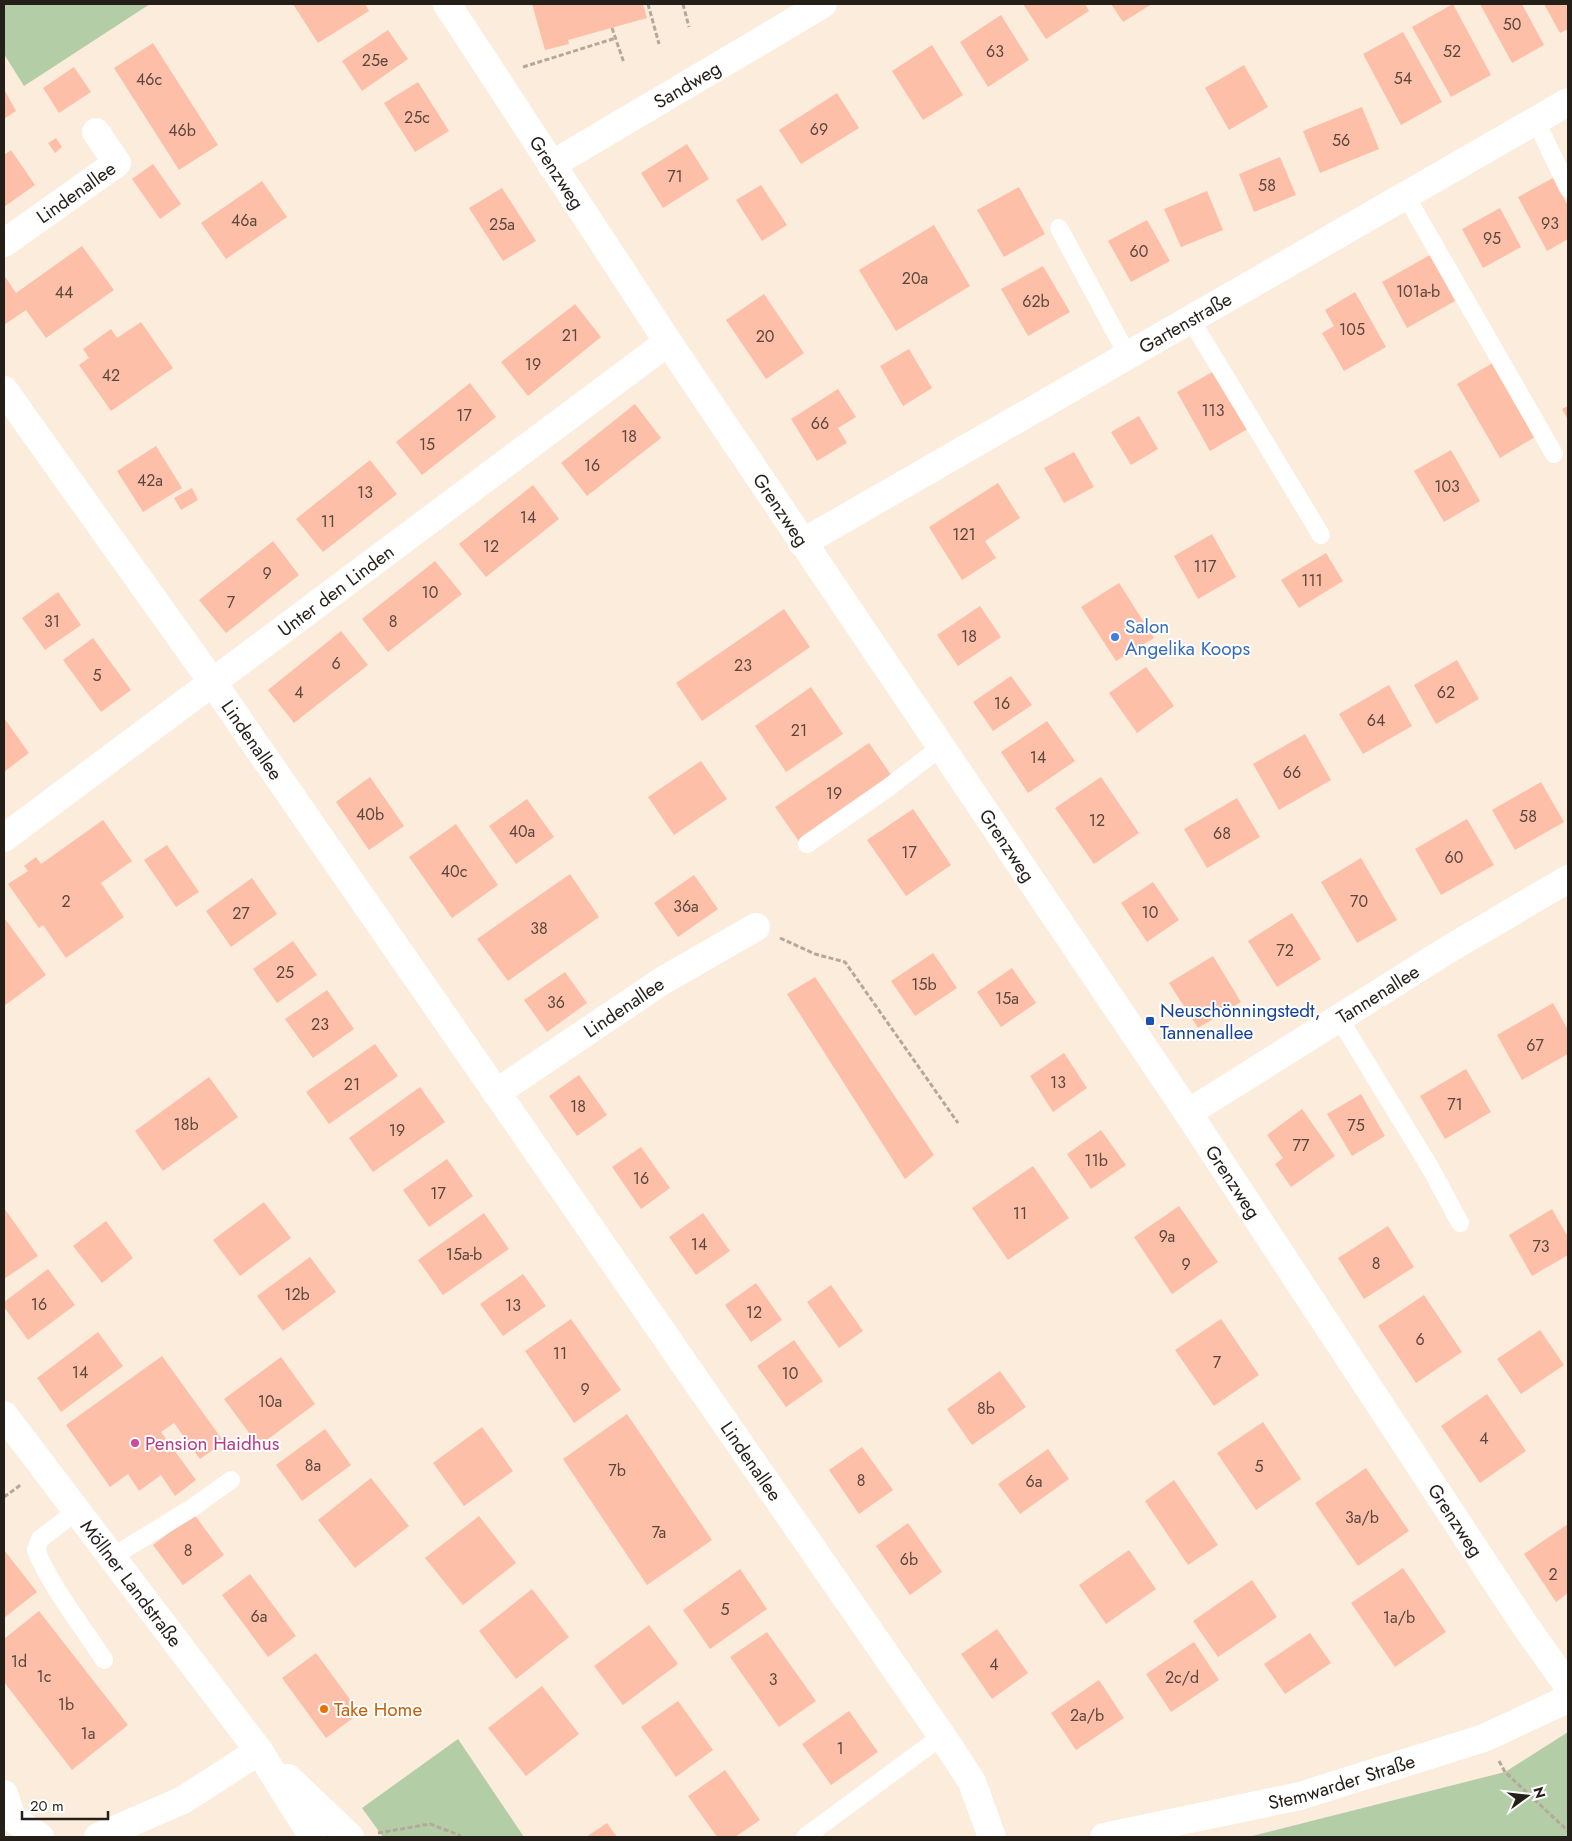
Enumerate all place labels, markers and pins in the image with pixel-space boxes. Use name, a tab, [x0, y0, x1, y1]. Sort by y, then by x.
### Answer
place label: Salon Angelika Koops	[1125, 613, 1250, 662]
marker: Salon Angelika Koops	[1109, 631, 1121, 643]
place label: Neuschönningstedt, Tannenallee	[1160, 997, 1321, 1046]
marker: Neuschönningstedt, Tannenallee	[1144, 1015, 1156, 1027]
place label: Pension Haidhus	[145, 1430, 280, 1457]
marker: Pension Haidhus	[129, 1437, 141, 1449]
place label: Take Home	[334, 1696, 422, 1723]
marker: Take Home	[318, 1703, 330, 1715]

